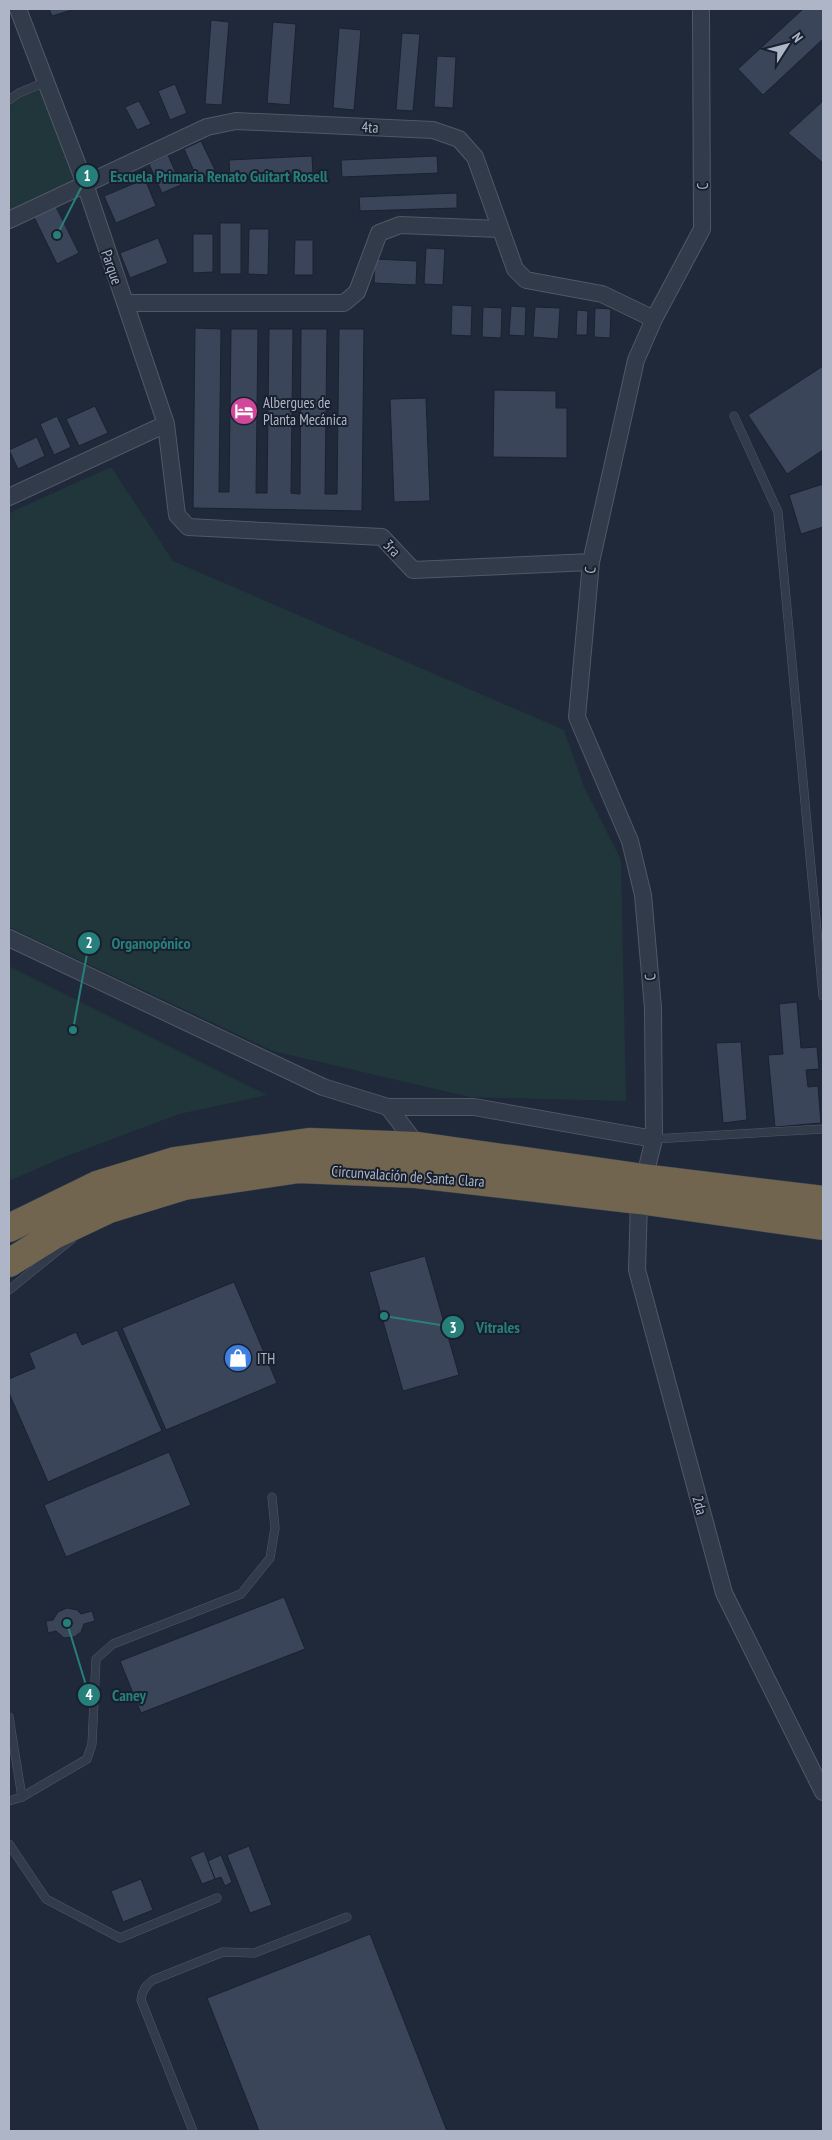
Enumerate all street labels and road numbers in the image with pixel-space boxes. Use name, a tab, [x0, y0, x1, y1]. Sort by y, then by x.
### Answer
street label: 4ta	[361, 117, 379, 137]
street label: C	[693, 182, 712, 189]
street label: Parque	[97, 247, 127, 287]
street label: 3ra	[379, 535, 405, 561]
street label: C	[580, 565, 600, 574]
street label: C	[640, 973, 660, 981]
street label: Circunvalación de Santa Clara	[331, 1161, 485, 1191]
street label: 2da	[688, 1493, 712, 1517]

